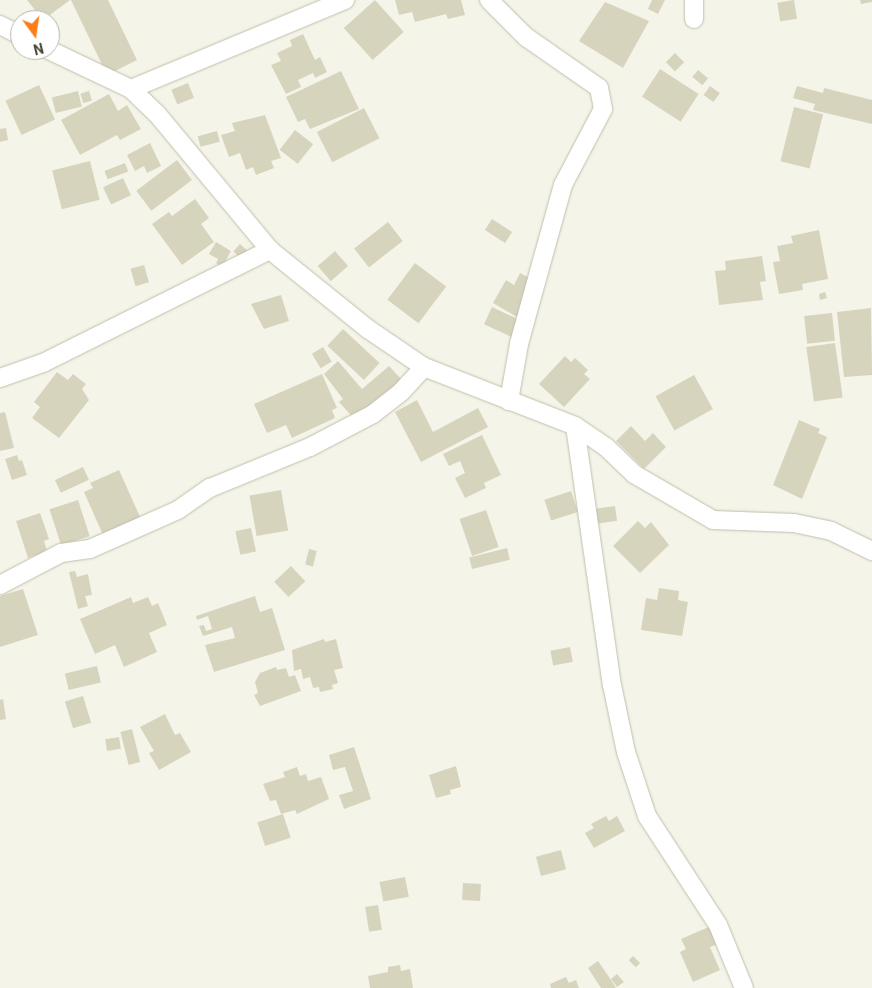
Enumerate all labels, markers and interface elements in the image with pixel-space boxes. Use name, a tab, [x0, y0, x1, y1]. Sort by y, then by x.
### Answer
north arrow	[10, 10, 60, 60]
text: N	[32, 40, 45, 58]

